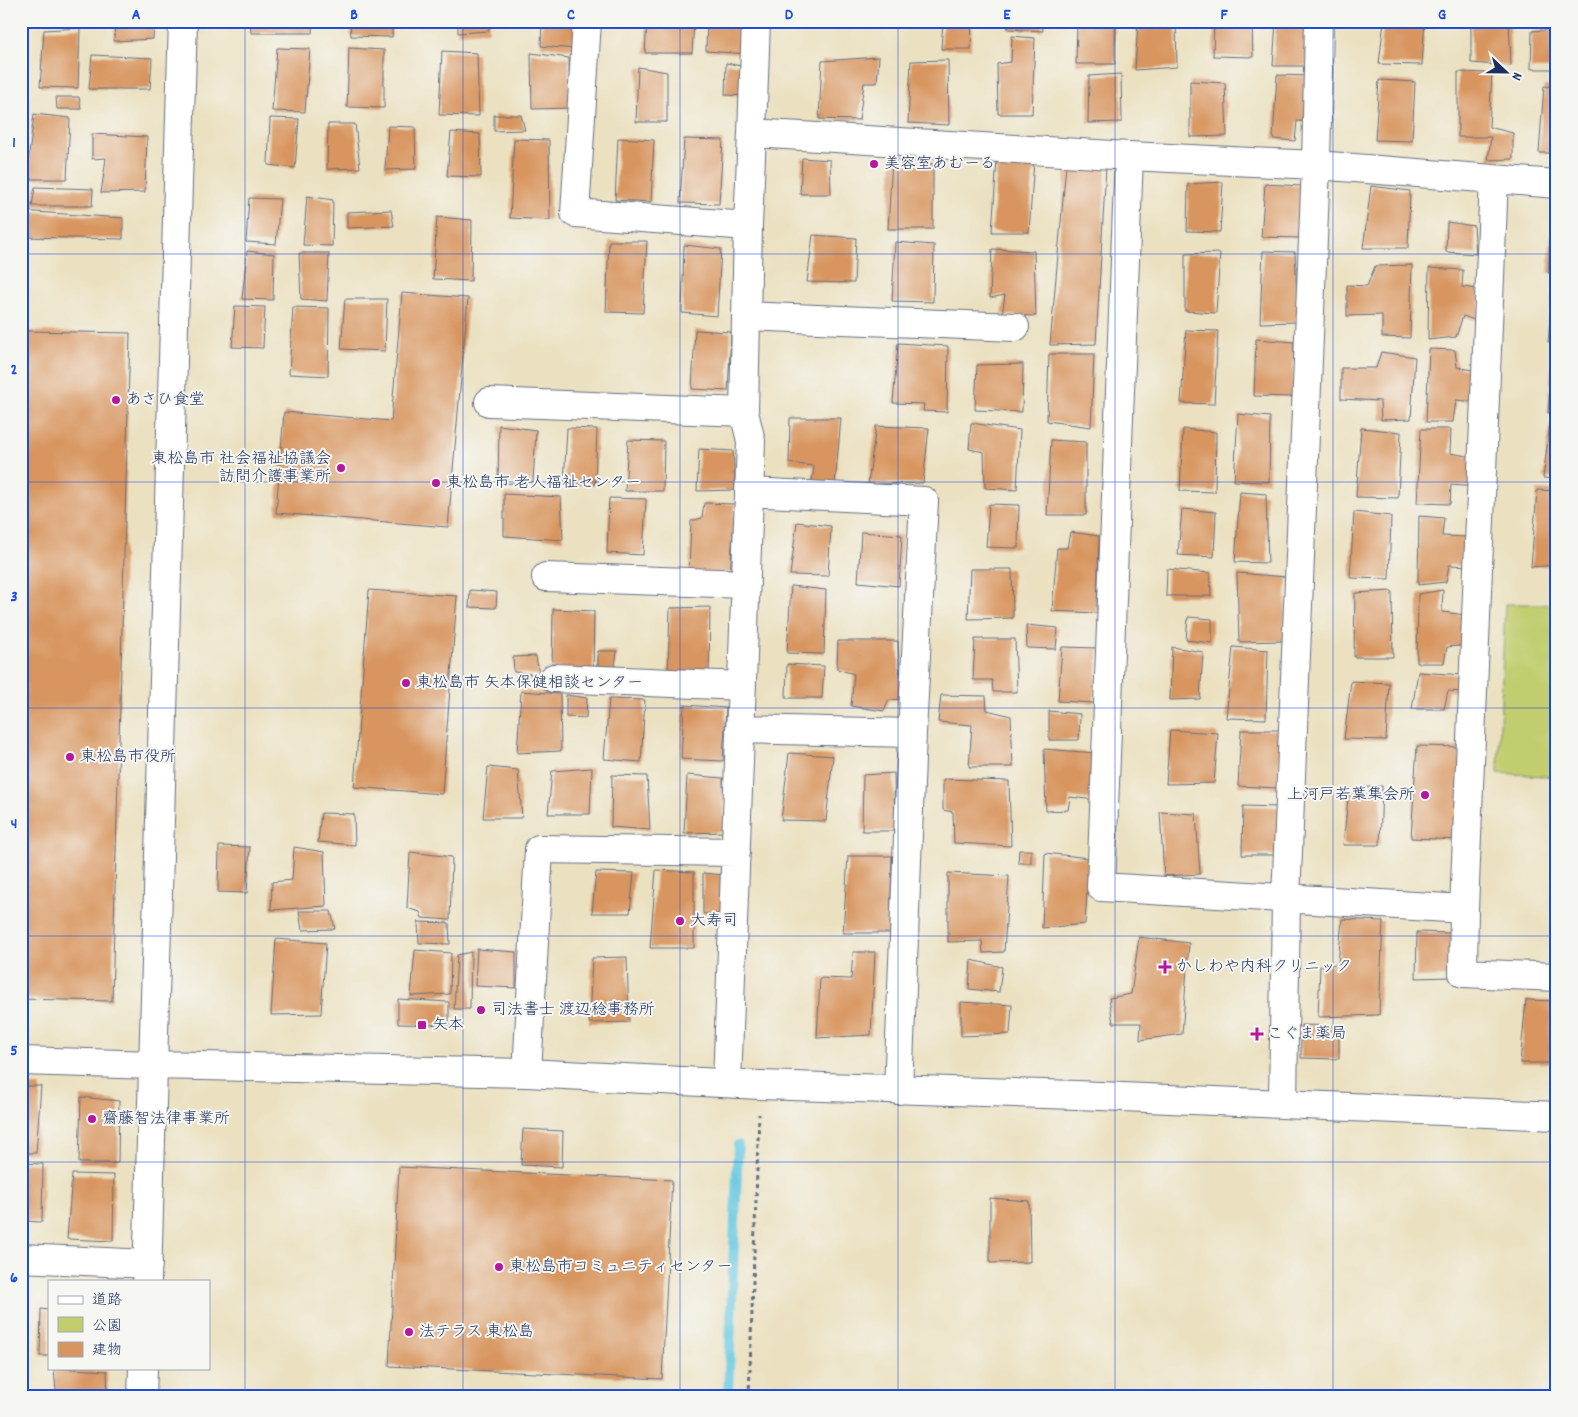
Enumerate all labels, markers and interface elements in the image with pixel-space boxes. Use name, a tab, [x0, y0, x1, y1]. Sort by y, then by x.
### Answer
text: A	[132, 4, 141, 27]
text: B	[350, 4, 358, 27]
text: C	[567, 4, 575, 27]
text: D	[785, 4, 794, 27]
text: E	[1003, 4, 1011, 27]
text: F	[1220, 4, 1228, 27]
text: G	[1438, 4, 1446, 27]
north arrow	[1480, 48, 1530, 98]
text: N	[1506, 69, 1527, 83]
text: 1	[12, 132, 16, 155]
place label: 美容室あむーる	[884, 153, 996, 176]
marker: 美容室あむーる	[868, 158, 880, 170]
text: 2	[11, 359, 18, 382]
place label: あさひ食堂	[126, 389, 205, 412]
marker: あさひ食堂	[110, 394, 122, 406]
place label: 東松島市 社会福祉協議会 訪問介護事業所	[151, 448, 331, 489]
marker: 東松島市 社会福祉協議会 訪問介護事業所	[335, 462, 347, 474]
place label: 東松島市 老人福祉センター	[446, 472, 641, 495]
marker: 東松島市 老人福祉センター	[430, 477, 442, 489]
text: 3	[10, 586, 18, 609]
place label: 東松島市 矢本保健相談センター	[416, 672, 643, 695]
marker: 東松島市 矢本保健相談センター	[400, 677, 412, 689]
place label: 東松島市役所	[80, 746, 176, 769]
marker: 東松島市役所	[64, 751, 76, 763]
place label: 上河戸若葉集会所	[1287, 784, 1415, 807]
marker: 上河戸若葉集会所	[1419, 789, 1431, 801]
text: 4	[11, 813, 17, 836]
place label: 大寿司	[690, 910, 738, 933]
marker: 大寿司	[674, 915, 686, 927]
place label: かしわや内科クリニック	[1176, 956, 1352, 979]
marker: かしわや内科クリニック	[1158, 960, 1172, 974]
place label: 司法書士 渡辺稔事務所	[491, 999, 655, 1022]
marker: 司法書士 渡辺稔事務所	[475, 1004, 487, 1016]
place label: 矢本	[432, 1014, 464, 1037]
marker: 矢本	[416, 1019, 428, 1031]
place label: こぐま薬局	[1267, 1023, 1347, 1046]
marker: こぐま薬局	[1251, 1028, 1263, 1040]
text: 5	[10, 1040, 18, 1063]
place label: 齋藤智法律事業所	[102, 1108, 230, 1131]
marker: 齋藤智法律事業所	[86, 1113, 98, 1125]
place label: 東松島市コミュニティセンター	[509, 1256, 732, 1279]
marker: 東松島市コミュニティセンター	[493, 1261, 505, 1273]
text: 6	[10, 1267, 18, 1290]
legend	[48, 1280, 210, 1370]
text: 道路	[92, 1290, 122, 1312]
text: 公園	[92, 1316, 122, 1338]
place label: 法テラス 東松島	[419, 1321, 534, 1344]
marker: 法テラス 東松島	[403, 1326, 415, 1338]
text: 建物	[92, 1340, 122, 1362]

